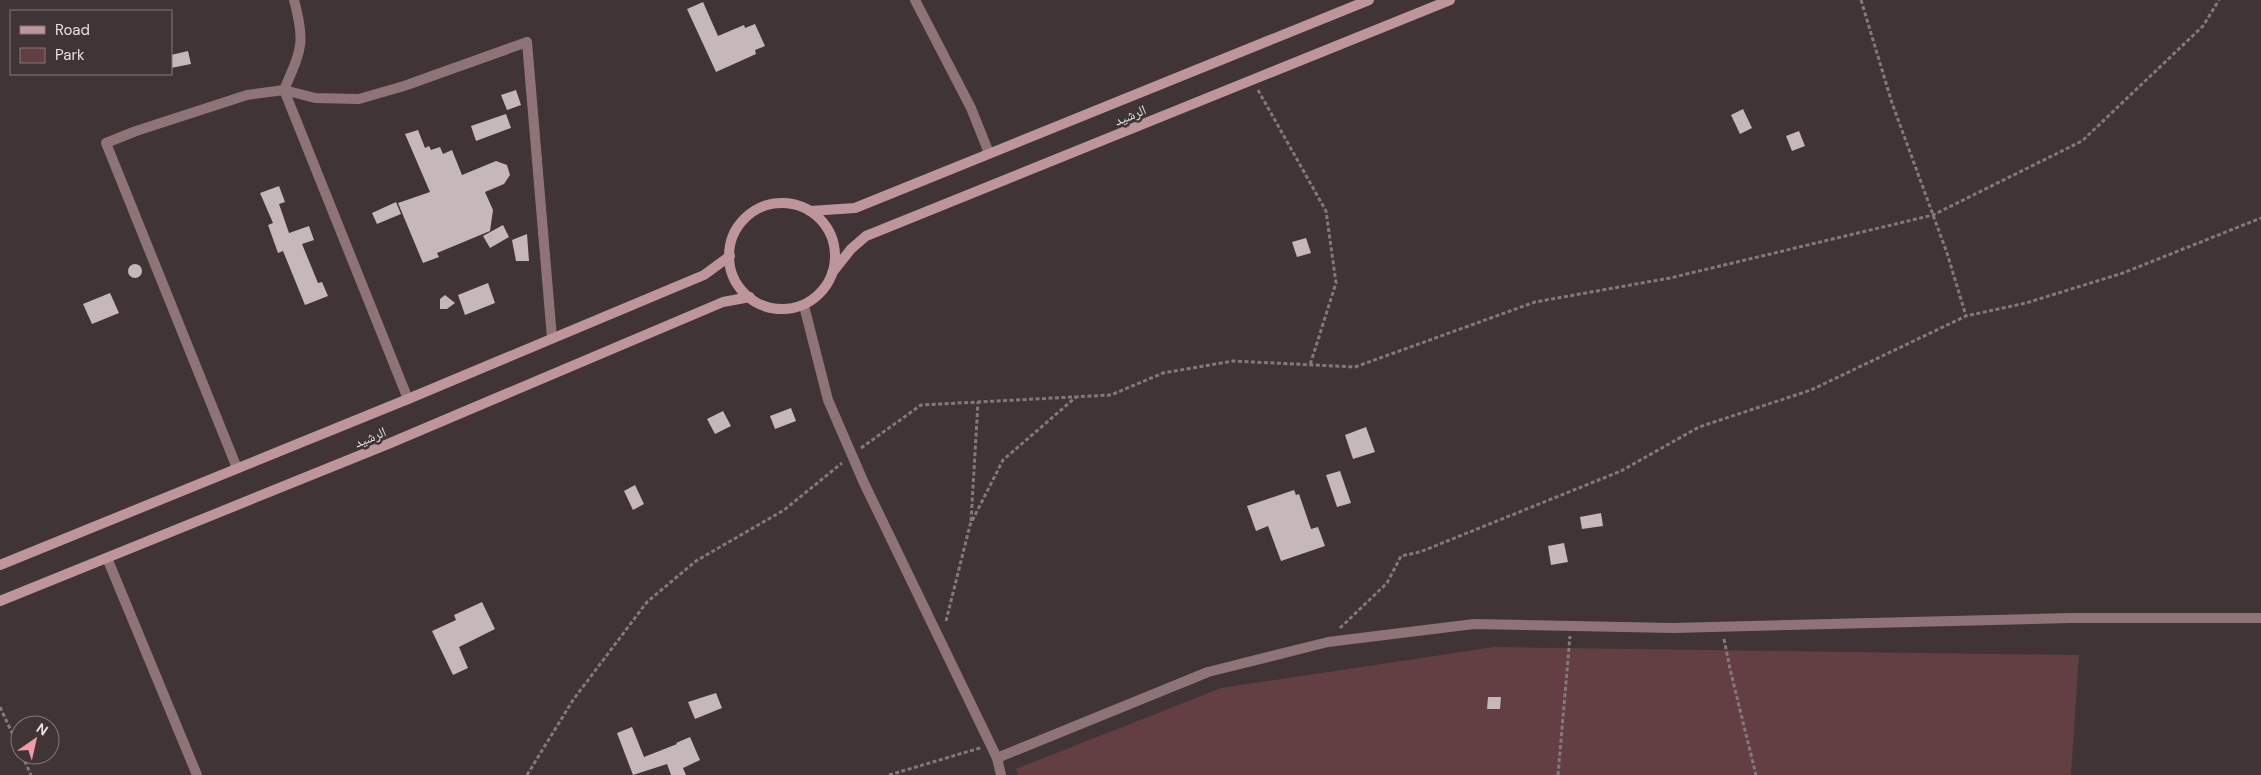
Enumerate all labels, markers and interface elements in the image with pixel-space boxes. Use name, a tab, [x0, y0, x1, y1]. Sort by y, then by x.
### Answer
legend	[10, 10, 172, 75]
text: Road	[55, 20, 90, 40]
text: Park	[55, 45, 85, 65]
street label: الرشيد	[1111, 101, 1149, 129]
street label: الرشيد	[351, 423, 389, 451]
north arrow	[10, 715, 60, 765]
text: N	[33, 719, 52, 740]

